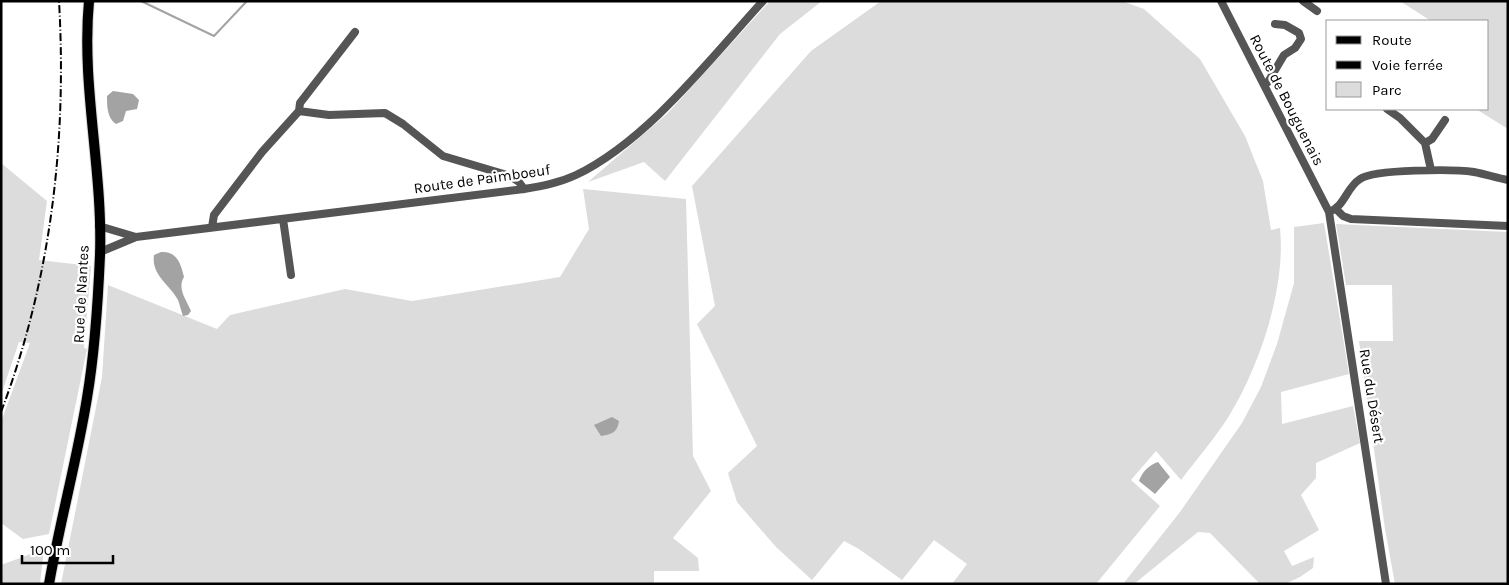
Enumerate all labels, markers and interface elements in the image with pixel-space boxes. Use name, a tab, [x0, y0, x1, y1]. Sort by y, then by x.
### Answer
legend	[1326, 20, 1489, 110]
street label: Route de Bouguenais	[1246, 31, 1328, 169]
text: Route	[1372, 31, 1412, 49]
text: Voie ferrée	[1372, 56, 1443, 74]
text: Parc	[1372, 81, 1402, 99]
street label: Route de Paimboeuf	[413, 160, 552, 197]
street label: Rue de Nantes	[69, 244, 93, 344]
street label: Rue du Désert	[1356, 348, 1388, 445]
scale bar	[22, 532, 114, 564]
text: 100 m	[30, 541, 70, 559]

